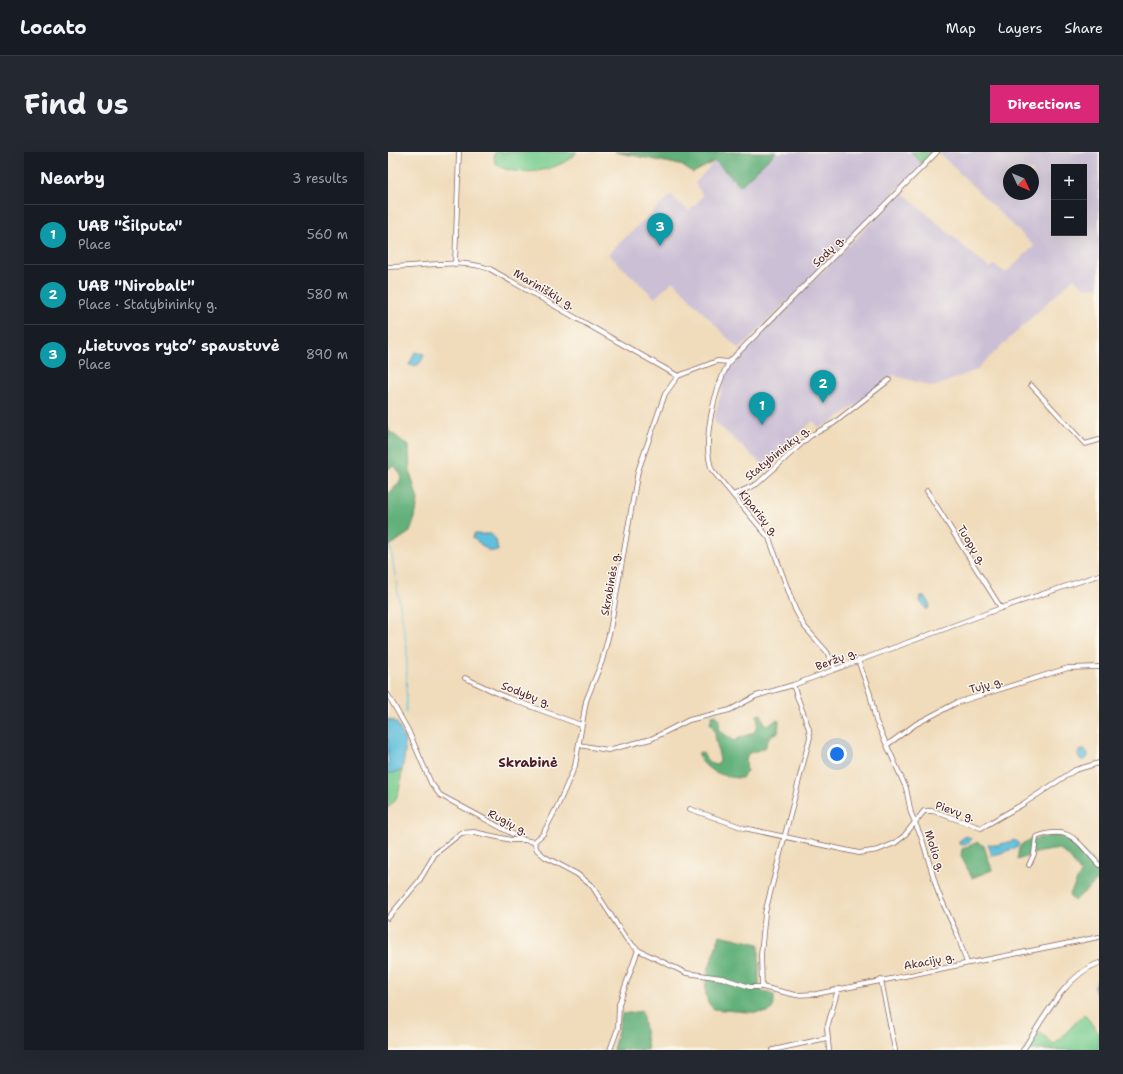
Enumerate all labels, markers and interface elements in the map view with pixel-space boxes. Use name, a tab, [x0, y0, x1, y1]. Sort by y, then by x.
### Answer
text: Locato	[20, 15, 87, 40]
text: Map	[946, 19, 976, 37]
text: Layers	[998, 19, 1042, 37]
text: Share	[1064, 19, 1103, 37]
text: Find us	[24, 85, 129, 123]
button: Directions	[990, 85, 1099, 123]
north arrow	[1003, 164, 1039, 200]
map controls	[1051, 164, 1087, 236]
button: +	[1051, 164, 1087, 200]
text: Nearby	[40, 167, 105, 189]
text: 3 results	[292, 170, 348, 187]
button: −	[1051, 200, 1087, 236]
pin: 3	[647, 213, 673, 246]
text: UAB "Šilputa"	[78, 216, 182, 236]
text: 1	[50, 226, 56, 243]
text: 560 m	[307, 226, 348, 243]
street label: Sodų g.	[809, 232, 848, 270]
text: Place	[78, 236, 111, 253]
street label: Mariniškių g.	[510, 266, 577, 313]
text: UAB "Nirobalt"	[78, 276, 195, 296]
text: 2	[48, 286, 58, 303]
text: 580 m	[307, 286, 348, 303]
text: Place · Statybininkų g.	[78, 296, 217, 313]
text: „Lietuvos ryto“ spaustuvė	[78, 336, 280, 356]
text: 3	[48, 346, 58, 363]
text: 890 m	[306, 346, 348, 363]
text: Place	[78, 356, 111, 373]
pin: 2	[810, 370, 836, 403]
pin: 1	[749, 392, 775, 425]
street label: Statybininkų g.	[742, 423, 813, 484]
street label: Kiparisų g.	[735, 487, 782, 540]
street label: Tuopų g.	[953, 523, 990, 568]
street label: Skrabinės g.	[598, 551, 623, 617]
street label: Beržų g.	[813, 645, 859, 674]
street label: Tujų g.	[968, 673, 1005, 697]
street label: Sodybų g.	[499, 678, 553, 711]
your location	[827, 744, 847, 764]
district label: Skrabinė	[498, 754, 558, 771]
street label: Pievų g.	[933, 798, 977, 825]
street label: Rugių g.	[485, 806, 530, 839]
street label: Molio g.	[921, 828, 948, 874]
street label: Akacijų g.	[902, 949, 956, 974]

